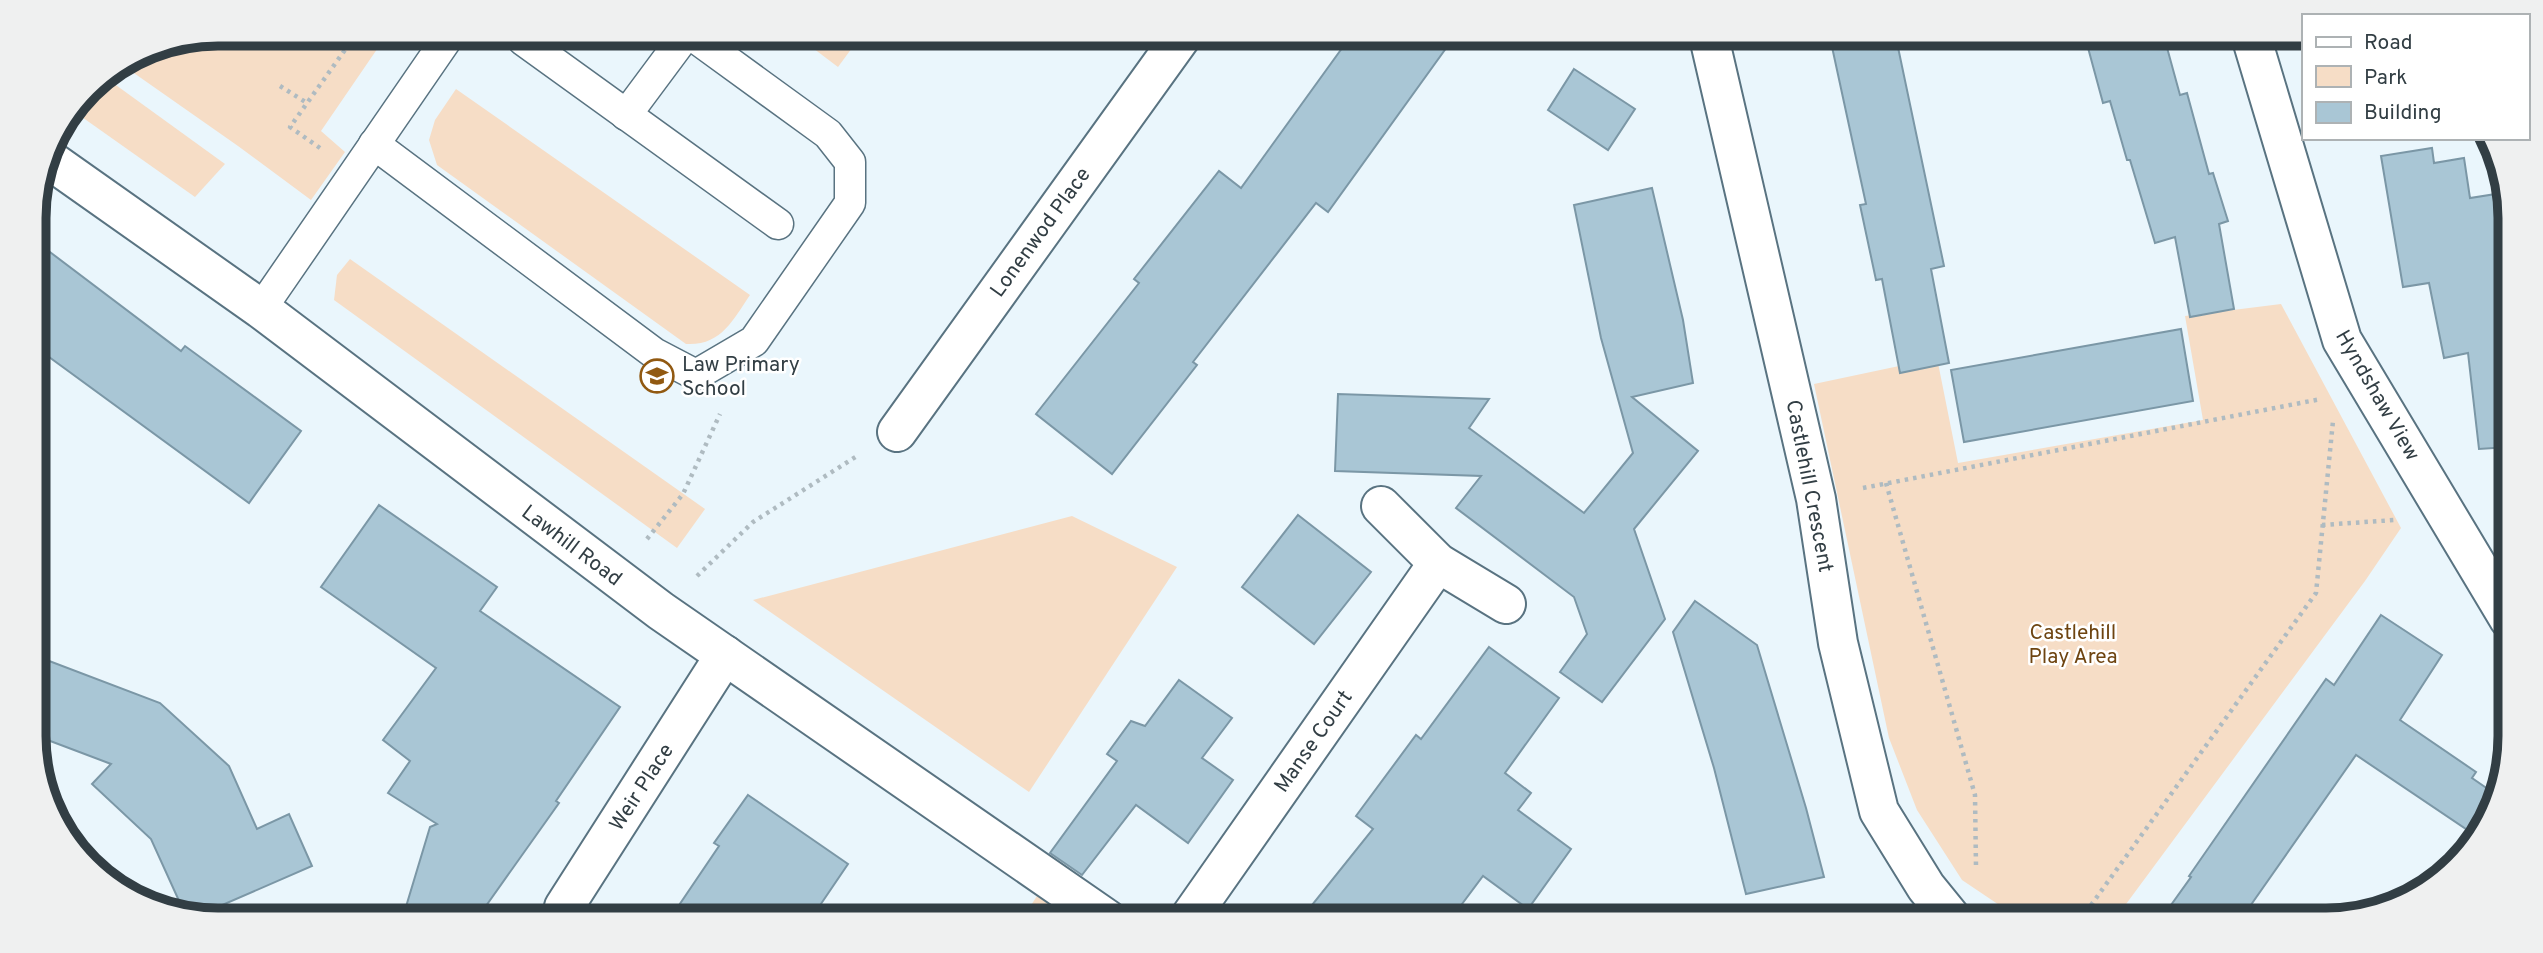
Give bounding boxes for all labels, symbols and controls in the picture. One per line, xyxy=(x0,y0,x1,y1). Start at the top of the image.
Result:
legend xyxy=(2302,14,2529,140)
text: Road xyxy=(2364,30,2413,57)
text: Park xyxy=(2364,65,2407,92)
text: Building xyxy=(2364,100,2442,127)
street label: Lonenwod Place xyxy=(985,163,1097,303)
street label: Hyndshaw View xyxy=(2328,325,2425,466)
place label: Law Primary School xyxy=(682,352,800,403)
school or university icon: Law Primary School xyxy=(638,357,676,395)
street label: Castlehill Crescent xyxy=(1779,398,1839,575)
street label: Lawhill Road xyxy=(515,500,627,593)
park label: Castlehill Play Area xyxy=(2028,620,2118,671)
street label: Manse Court xyxy=(1269,685,1359,798)
street label: Weir Place xyxy=(604,739,681,837)

